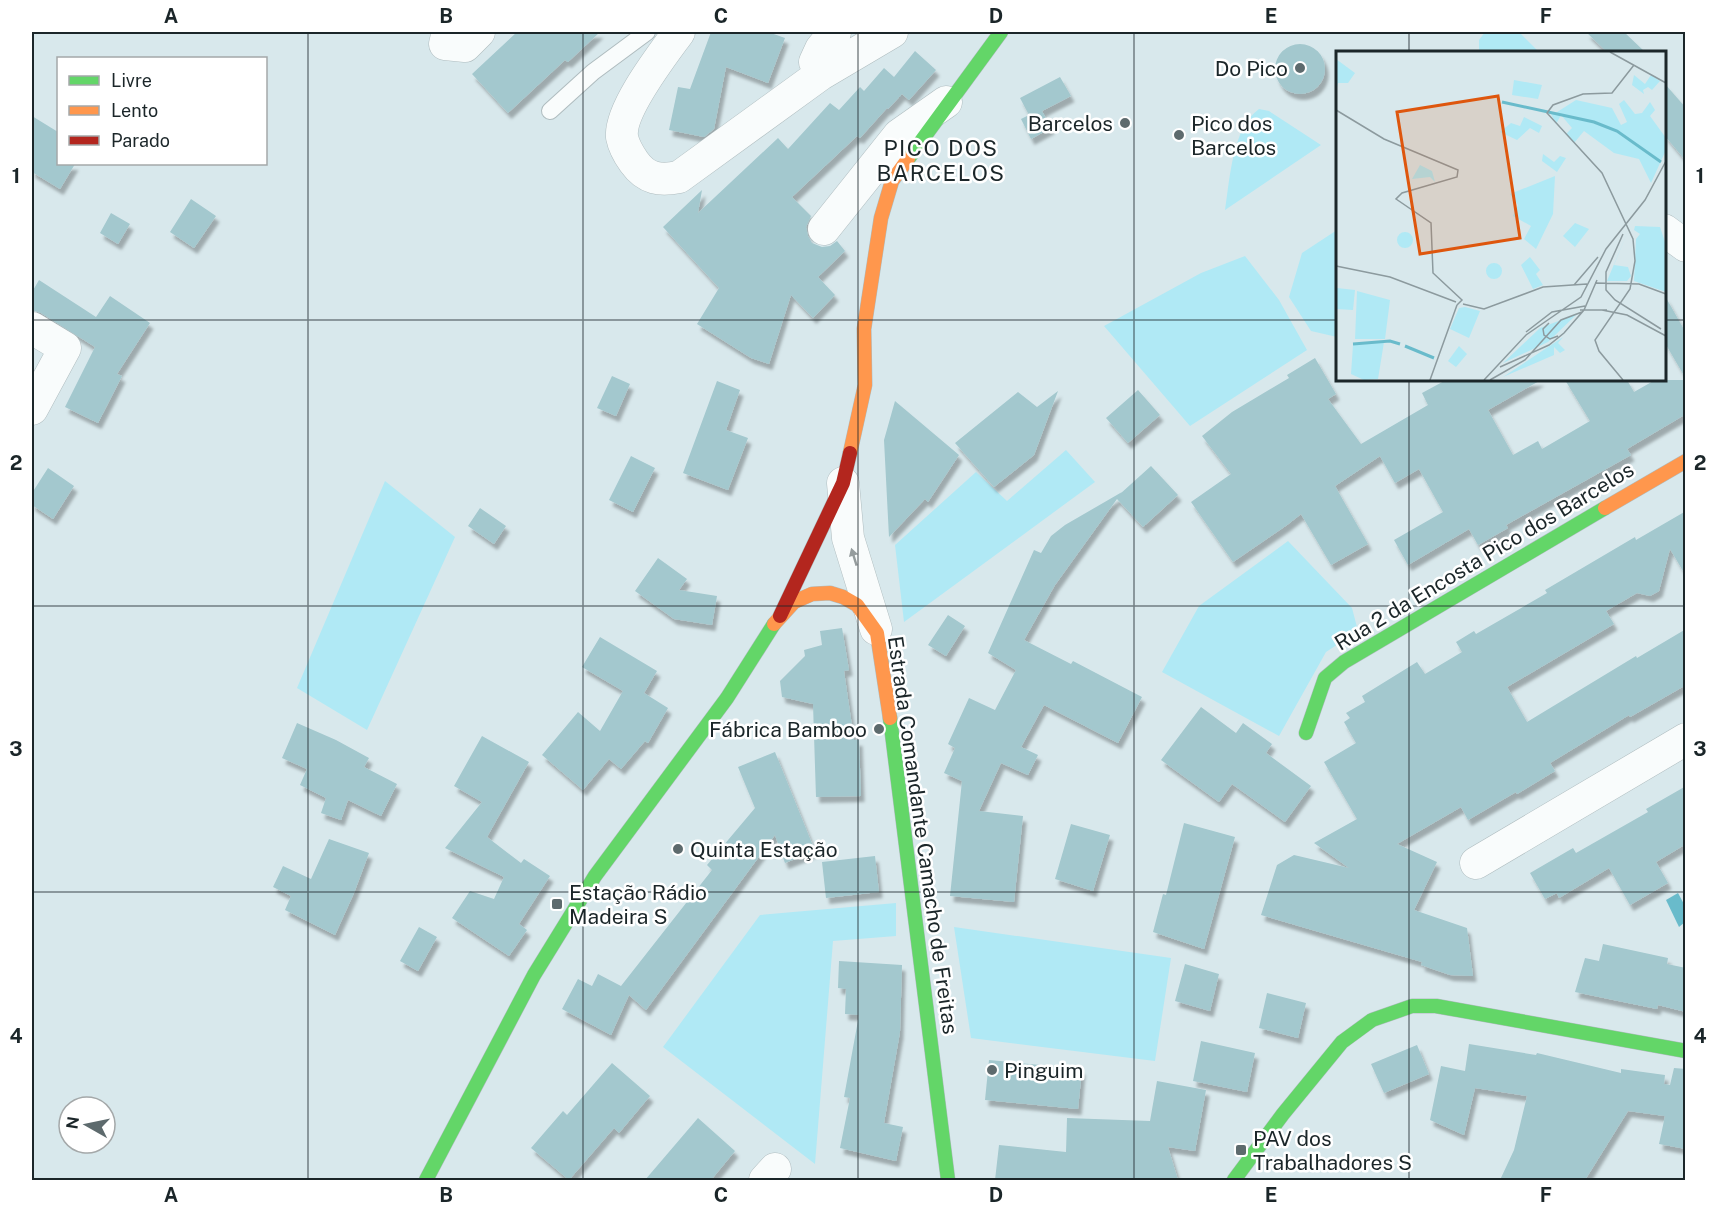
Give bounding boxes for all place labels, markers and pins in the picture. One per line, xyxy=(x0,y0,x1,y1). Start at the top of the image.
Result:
place label: Do Pico xyxy=(1215,56,1288,81)
marker: Do Pico xyxy=(1293,61,1307,75)
place label: Barcelos xyxy=(1028,111,1113,136)
place label: Pico dos Barcelos xyxy=(1191,111,1276,160)
marker: Barcelos xyxy=(1118,116,1132,130)
marker: Pico dos Barcelos xyxy=(1172,128,1186,142)
place label: Fábrica Bamboo xyxy=(709,717,867,742)
marker: Fábrica Bamboo xyxy=(872,722,886,736)
place label: Quinta Estação xyxy=(690,837,838,862)
marker: Quinta Estação xyxy=(671,842,685,856)
place label: Estação Rádio Madeira S xyxy=(569,880,707,929)
marker: Estação Rádio Madeira S xyxy=(550,897,564,911)
place label: Pinguim xyxy=(1004,1058,1083,1083)
marker: Pinguim xyxy=(985,1063,999,1077)
place label: PAV dos Trabalhadores S xyxy=(1253,1126,1412,1175)
marker: PAV dos Trabalhadores S xyxy=(1234,1143,1248,1157)

